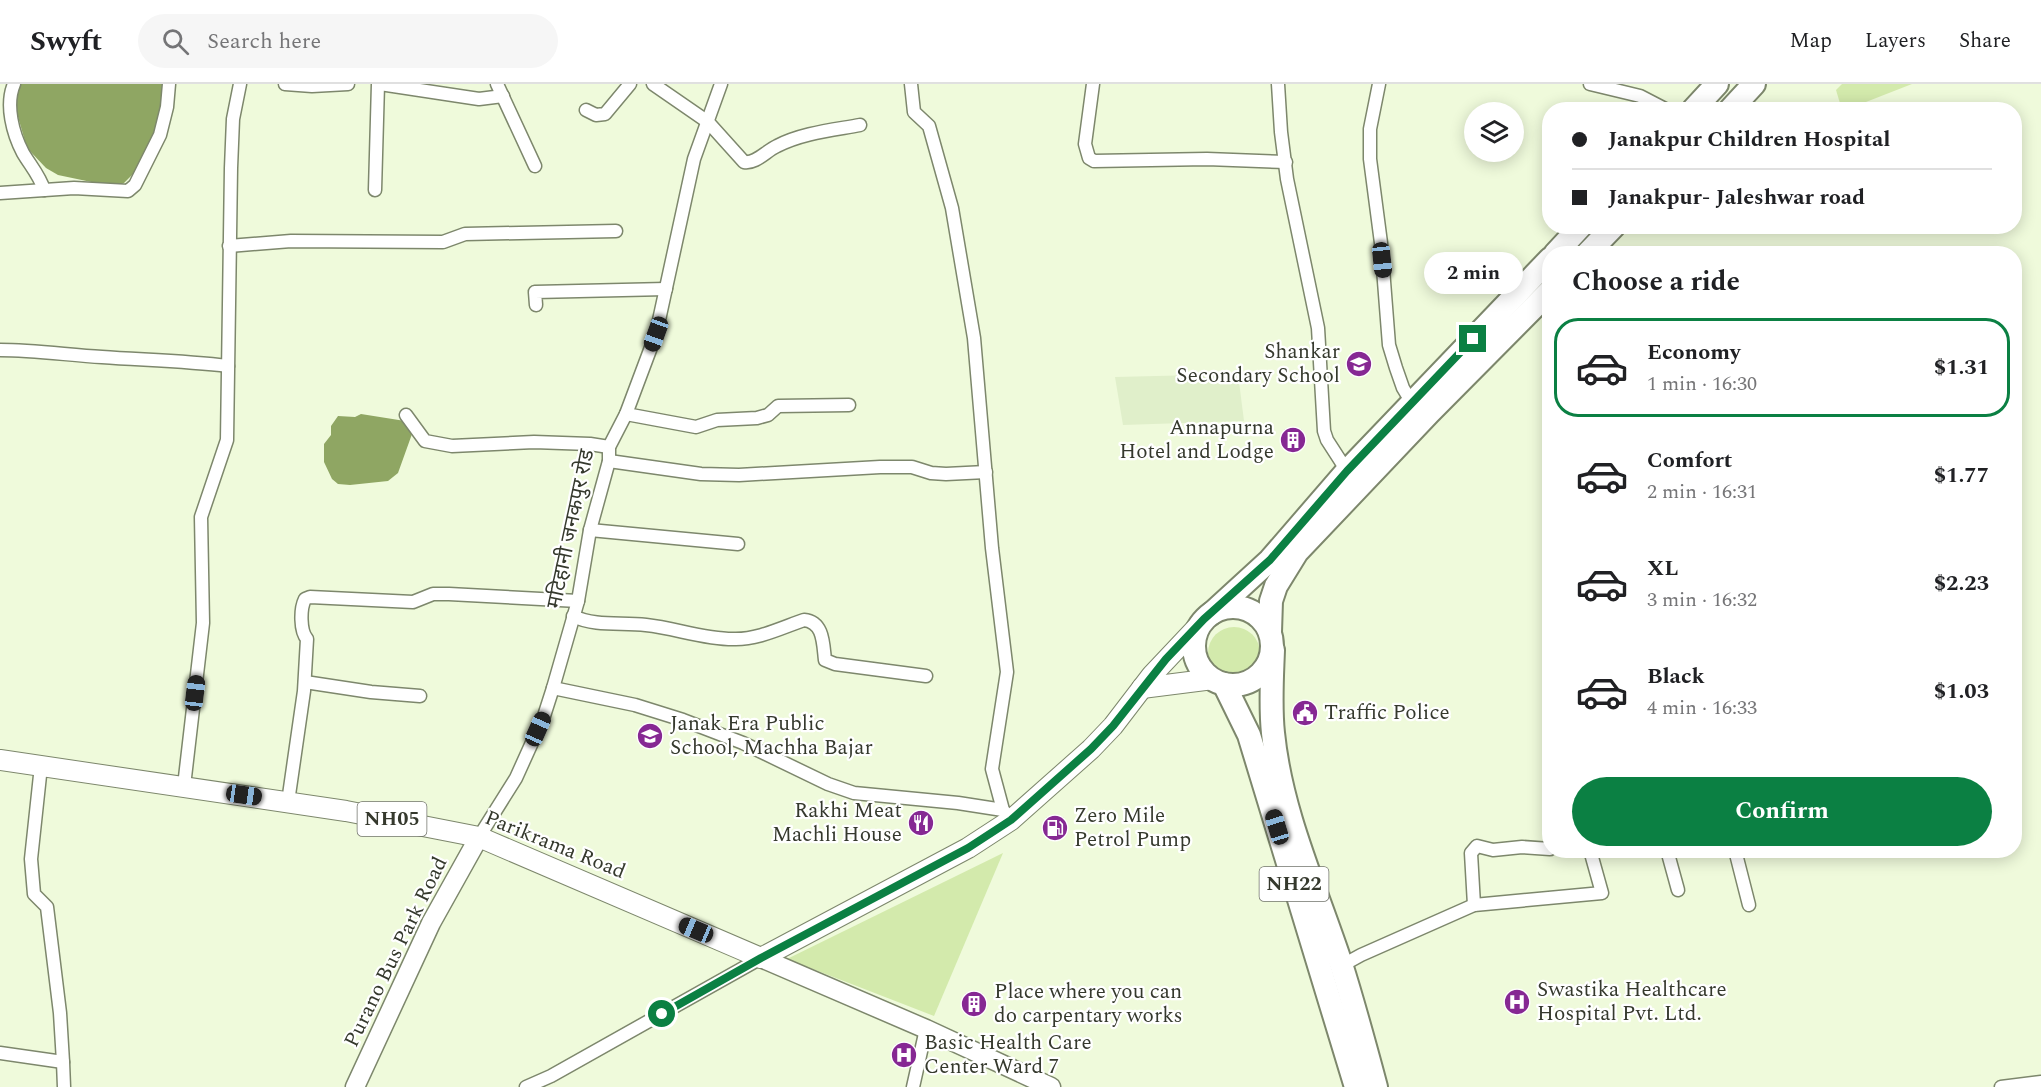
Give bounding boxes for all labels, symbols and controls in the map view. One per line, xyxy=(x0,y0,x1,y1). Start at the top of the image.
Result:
search box xyxy=(138,14,558,68)
text: Swyft xyxy=(30,20,102,63)
icon: search xyxy=(159,25,192,58)
text: Search here xyxy=(207,25,321,58)
text: Map xyxy=(1790,25,1832,57)
text: Layers xyxy=(1865,25,1926,57)
text: Share xyxy=(1959,25,2011,57)
map controls xyxy=(1464,102,1524,162)
button: layers xyxy=(1464,102,1524,162)
text: Janakpur Children Hospital xyxy=(1608,123,1890,156)
text: Janakpur- Jaleshwar road xyxy=(1608,181,1865,214)
car xyxy=(1371,241,1393,279)
callout: 2 min xyxy=(1424,252,1522,294)
text: 2 min xyxy=(1447,258,1500,288)
text: Choose a ride xyxy=(1572,261,1740,303)
car xyxy=(641,314,671,354)
route end xyxy=(1459,325,1486,352)
place label: Shankar Secondary School xyxy=(1176,336,1340,392)
text: Economy xyxy=(1647,336,1740,369)
icon: car xyxy=(1575,341,1629,395)
school or university icon: Shankar Secondary School xyxy=(1344,349,1374,379)
text: $1.31 xyxy=(1934,351,1989,384)
text: 1 min · 16:30 xyxy=(1647,369,1757,399)
place label: Annapurna Hotel and Lodge xyxy=(1119,412,1275,468)
building icon: Annapurna Hotel and Lodge xyxy=(1278,425,1308,455)
text: Comfort xyxy=(1647,444,1732,477)
street label: मटिहानी जनकपुर रोड xyxy=(539,446,604,612)
icon: car xyxy=(1575,449,1629,503)
text: $1.77 xyxy=(1934,459,1989,492)
text: 2 min · 16:31 xyxy=(1647,477,1757,507)
text: XL xyxy=(1647,552,1678,585)
icon: car xyxy=(1575,557,1629,611)
text: $2.23 xyxy=(1934,567,1989,600)
text: 3 min · 16:32 xyxy=(1647,585,1757,615)
text: Black xyxy=(1647,660,1705,693)
icon: car xyxy=(1575,665,1629,719)
car xyxy=(184,674,206,712)
text: $1.03 xyxy=(1934,675,1989,708)
text: 4 min · 16:33 xyxy=(1647,693,1757,723)
place label: Traffic Police xyxy=(1324,697,1450,729)
public building icon: Traffic Police xyxy=(1290,698,1320,728)
place label: Janak Era Public School, Machha Bajar xyxy=(670,708,873,764)
car xyxy=(522,709,554,749)
school or university icon: Janak Era Public School, Machha Bajar xyxy=(635,721,665,751)
button: Confirm xyxy=(1572,777,1992,846)
car xyxy=(225,784,263,806)
place label: Rakhi Meat Machli House xyxy=(772,795,902,851)
place label: Zero Mile Petrol Pump xyxy=(1074,800,1191,856)
road number: NH05 xyxy=(358,802,426,836)
street label: Parikrama Road xyxy=(480,802,630,888)
car xyxy=(1263,807,1291,847)
restaurant icon: Rakhi Meat Machli House xyxy=(906,808,936,838)
fuel station icon: Zero Mile Petrol Pump xyxy=(1040,813,1070,843)
street label: Purano Bus Park Road xyxy=(336,851,456,1053)
road number: NH22 xyxy=(1260,867,1328,901)
car xyxy=(676,915,716,945)
place label: Swastika Healthcare Hospital Pvt. Ltd. xyxy=(1537,974,1727,1030)
place label: Place where you can do carpentary works xyxy=(994,976,1183,1032)
hospital icon: Swastika Healthcare Hospital Pvt. Ltd. xyxy=(1502,987,1532,1017)
building icon: Place where you can do carpentary works xyxy=(959,989,989,1019)
route start xyxy=(648,1000,675,1027)
place label: Basic Health Care Center Ward 7 xyxy=(924,1027,1092,1083)
hospital icon: Basic Health Care Center Ward 7 xyxy=(889,1040,919,1070)

